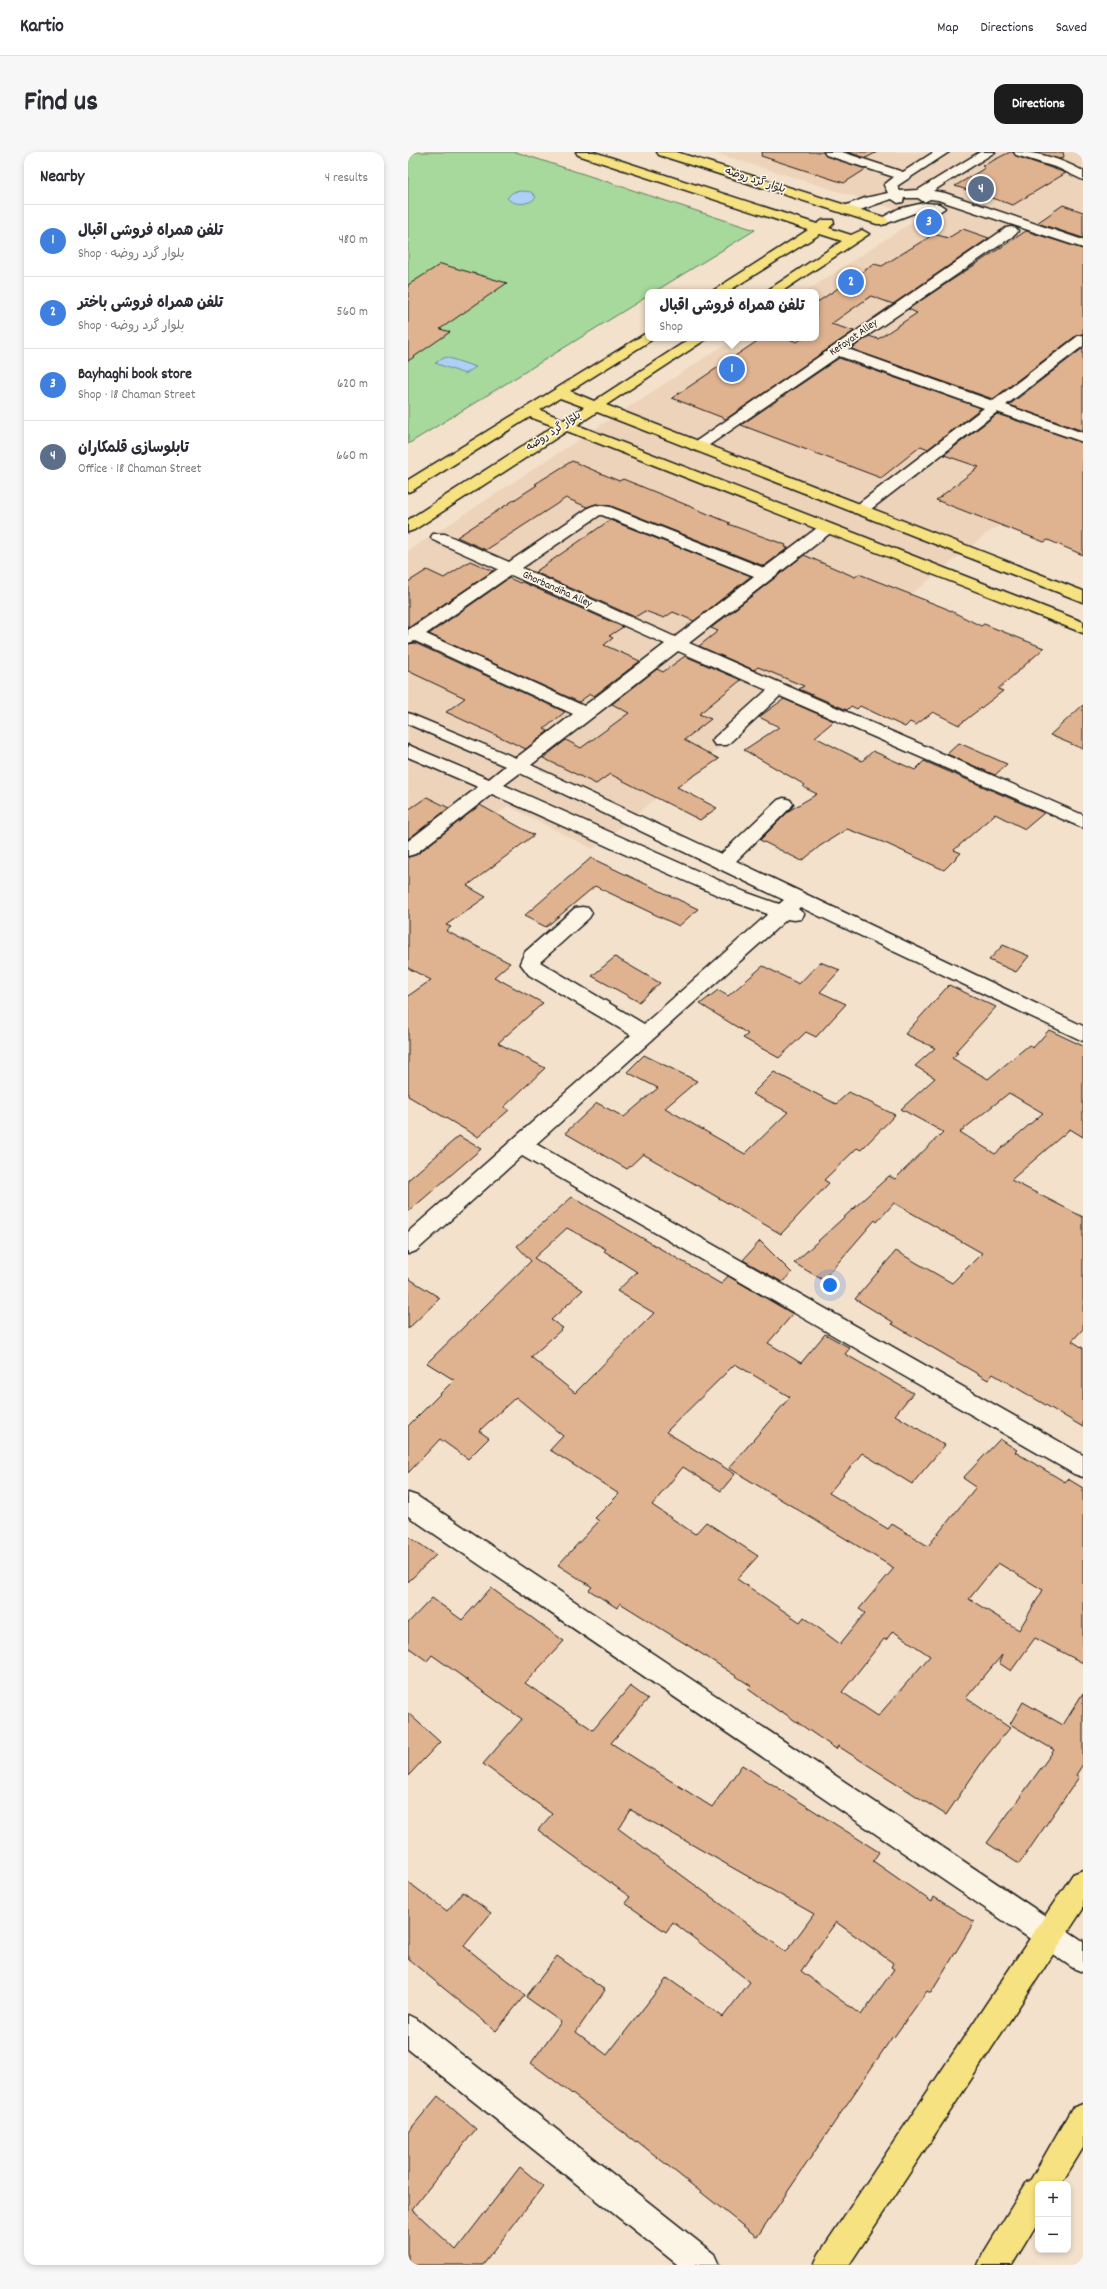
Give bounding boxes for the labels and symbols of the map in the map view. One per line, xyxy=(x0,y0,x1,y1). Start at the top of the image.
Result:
street label: بلوار گرد روضه xyxy=(723,164,787,198)
pin: 4 xyxy=(968,174,994,204)
pin: 3 xyxy=(916,207,942,237)
pin: 2 xyxy=(838,267,864,297)
street label: Kefayat Alley xyxy=(827,315,882,361)
pin: 1 xyxy=(719,354,745,384)
street label: بلوار گرد روضه xyxy=(523,408,585,456)
street label: Ghorbandiha Alley xyxy=(519,567,595,613)
your location xyxy=(820,1275,840,1295)

